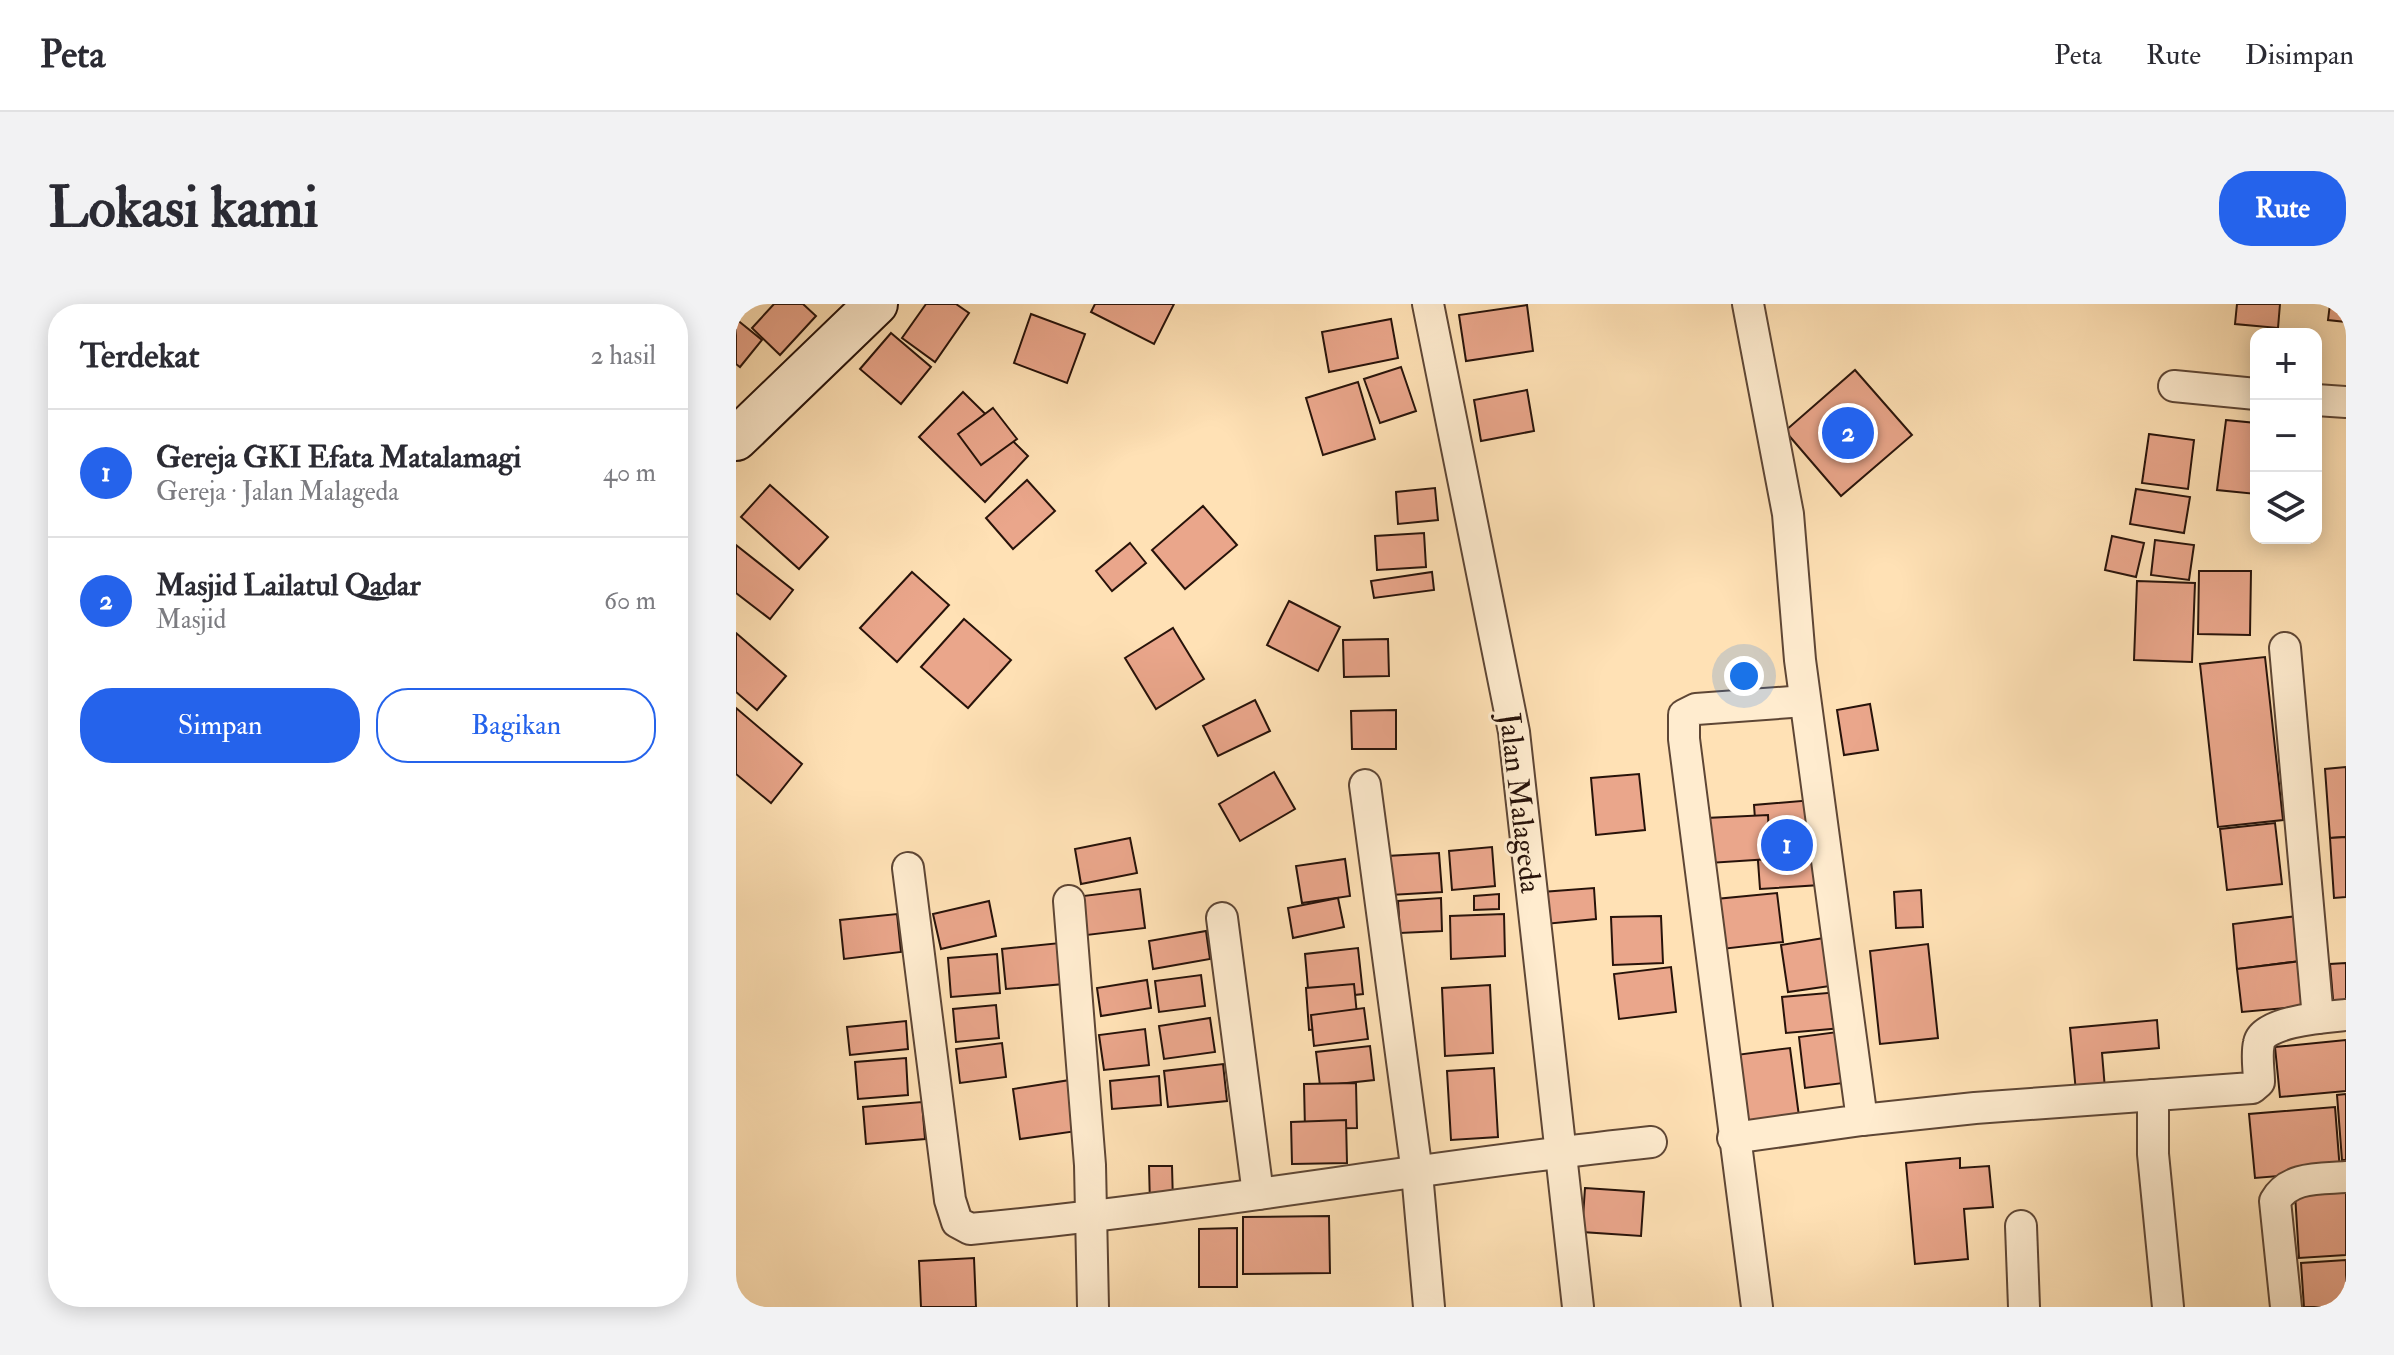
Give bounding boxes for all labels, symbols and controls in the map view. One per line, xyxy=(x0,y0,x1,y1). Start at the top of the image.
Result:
text: Peta xyxy=(40,31,105,79)
text: Peta xyxy=(2054,38,2102,73)
text: Rute xyxy=(2146,38,2201,73)
text: Disimpan xyxy=(2245,38,2354,73)
button: Rute xyxy=(2219,171,2346,246)
text: Lokasi kami xyxy=(48,173,318,244)
map controls xyxy=(2250,328,2322,544)
button: + xyxy=(2250,328,2322,400)
text: Terdekat xyxy=(80,335,200,378)
text: 2 hasil xyxy=(591,340,656,372)
button: − xyxy=(2250,400,2322,472)
pin: 2 xyxy=(1822,403,1874,463)
text: Gereja GKI Efata Matalamagi xyxy=(156,439,521,476)
text: 1 xyxy=(101,457,111,489)
text: 40 m xyxy=(603,457,656,489)
button: layers xyxy=(2250,472,2322,544)
text: Gereja · Jalan Malageda xyxy=(156,476,399,508)
text: Masjid Lailatul Qadar xyxy=(156,567,421,604)
text: 2 xyxy=(99,585,113,617)
text: 60 m xyxy=(604,585,656,617)
text: Masjid xyxy=(156,604,226,636)
your location xyxy=(1724,656,1764,696)
button: Simpan xyxy=(80,688,360,763)
button: Bagikan xyxy=(376,688,656,763)
street label: Jalan Malageda xyxy=(1490,710,1549,896)
pin: 1 xyxy=(1761,815,1813,875)

